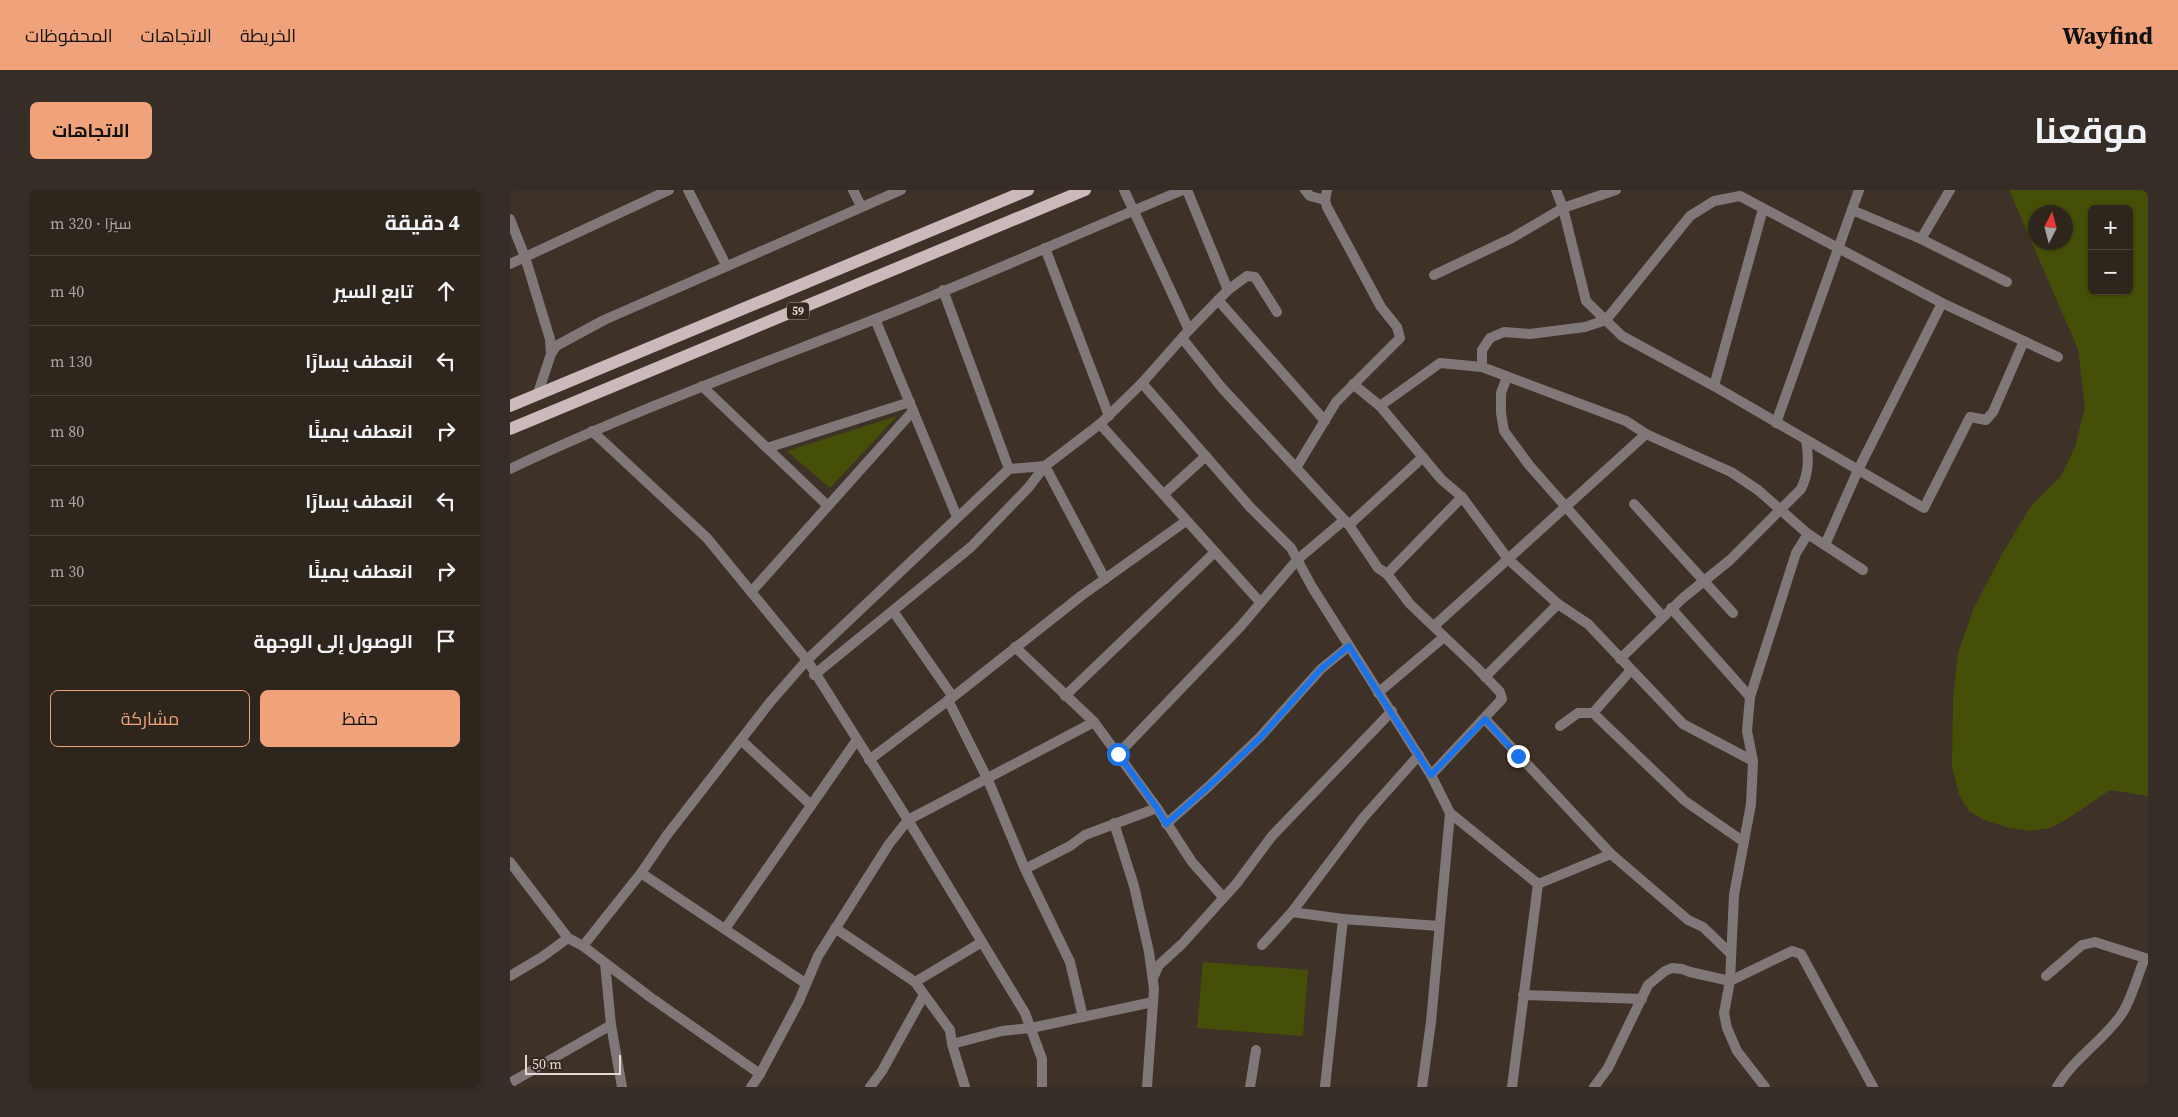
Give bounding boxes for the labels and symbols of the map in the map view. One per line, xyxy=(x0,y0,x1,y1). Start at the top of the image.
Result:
north arrow xyxy=(2028,205,2073,250)
road number: 59 xyxy=(787,302,809,320)
route start xyxy=(1107,743,1130,766)
route end xyxy=(1507,745,1530,768)
scale bar xyxy=(525,1052,621,1075)

